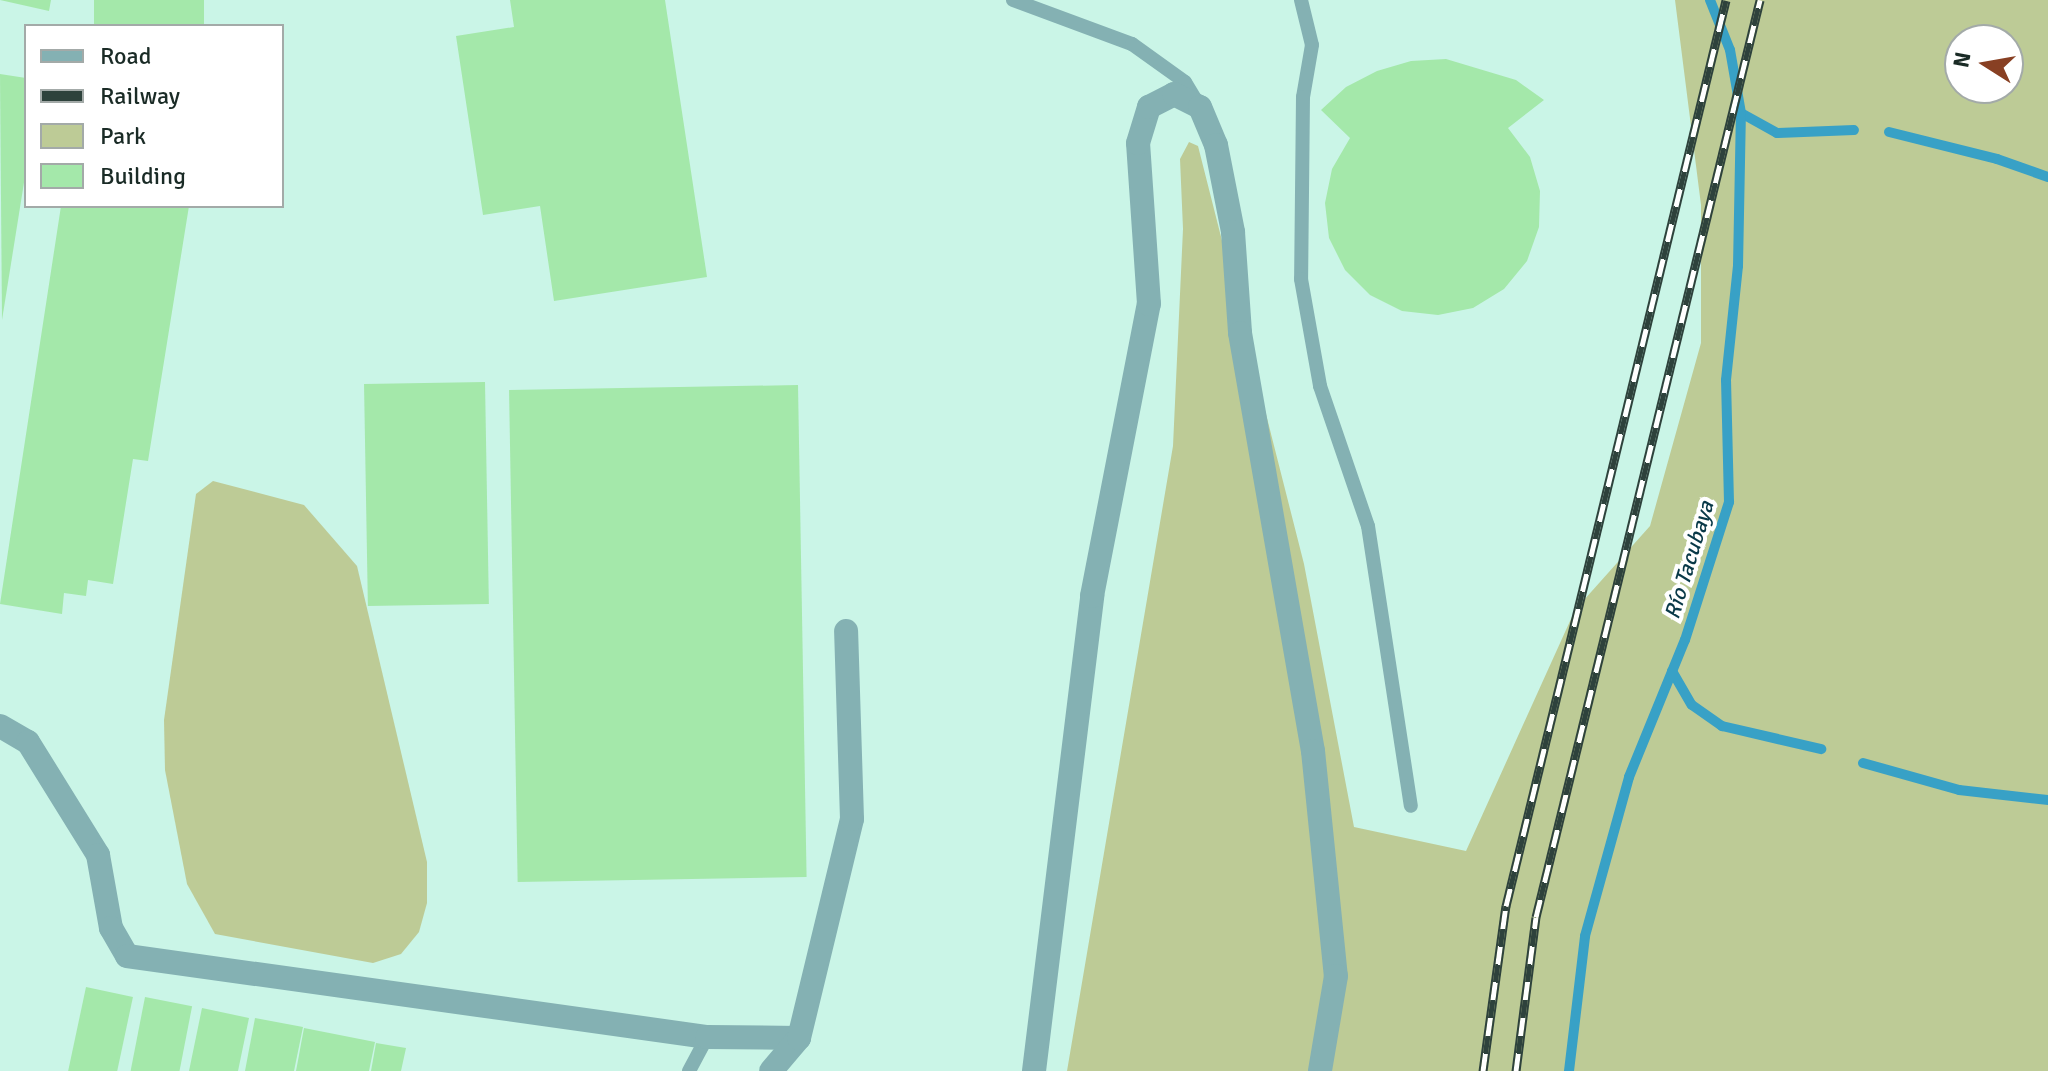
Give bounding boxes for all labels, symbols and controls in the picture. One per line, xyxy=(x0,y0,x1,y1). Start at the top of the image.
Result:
legend xyxy=(24,24,284,208)
north arrow xyxy=(1944,24,2024,104)
text: Road xyxy=(100,41,151,71)
text: N xyxy=(1947,50,1977,70)
text: Railway xyxy=(100,81,180,111)
text: Park xyxy=(100,121,146,151)
text: Building xyxy=(100,161,186,191)
water label: Río Tacubaya xyxy=(1659,498,1719,622)

